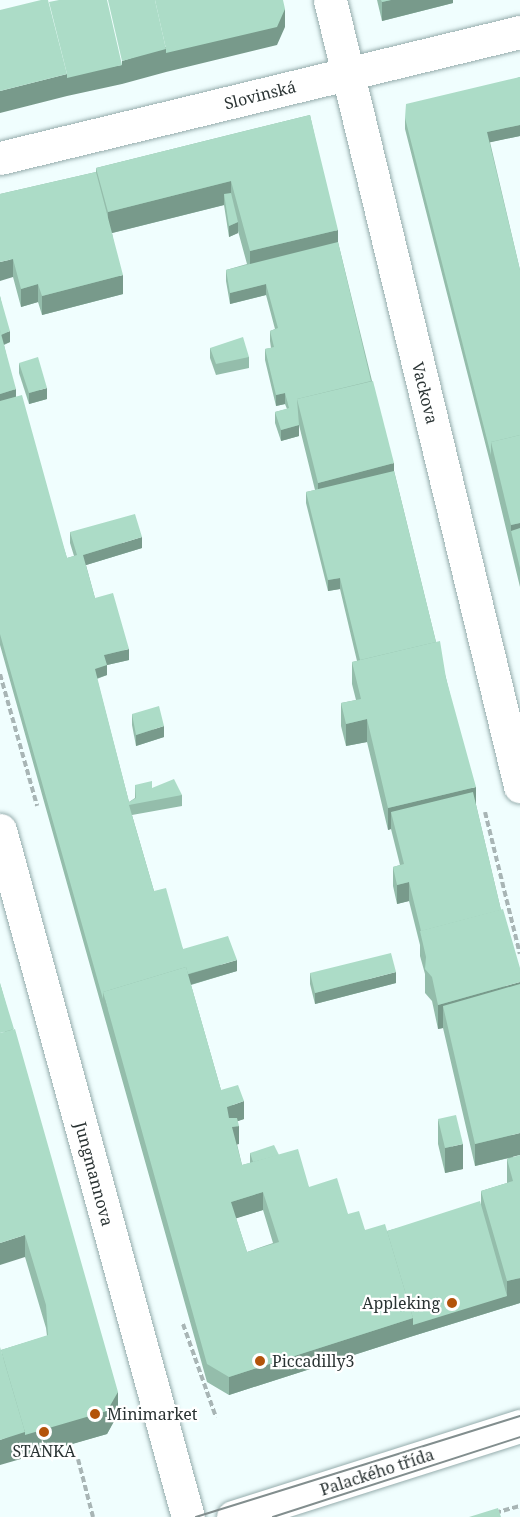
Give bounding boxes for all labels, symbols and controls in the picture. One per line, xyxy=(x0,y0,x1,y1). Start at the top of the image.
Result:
street label: Slovinská xyxy=(222,77,298,113)
street label: Vackova xyxy=(408,360,442,426)
street label: Jungmannova xyxy=(71,1120,117,1228)
place label: Appleking xyxy=(362,1293,440,1313)
marker: Appleking xyxy=(445,1296,459,1310)
place label: Piccadilly3 xyxy=(272,1351,354,1371)
marker: Piccadilly3 xyxy=(253,1354,267,1368)
place label: Minimarket xyxy=(107,1404,197,1424)
marker: Minimarket xyxy=(88,1407,102,1421)
marker: STANKA xyxy=(37,1425,51,1439)
place label: STANKA xyxy=(12,1441,76,1461)
street label: Palackého třída xyxy=(318,1445,436,1499)

